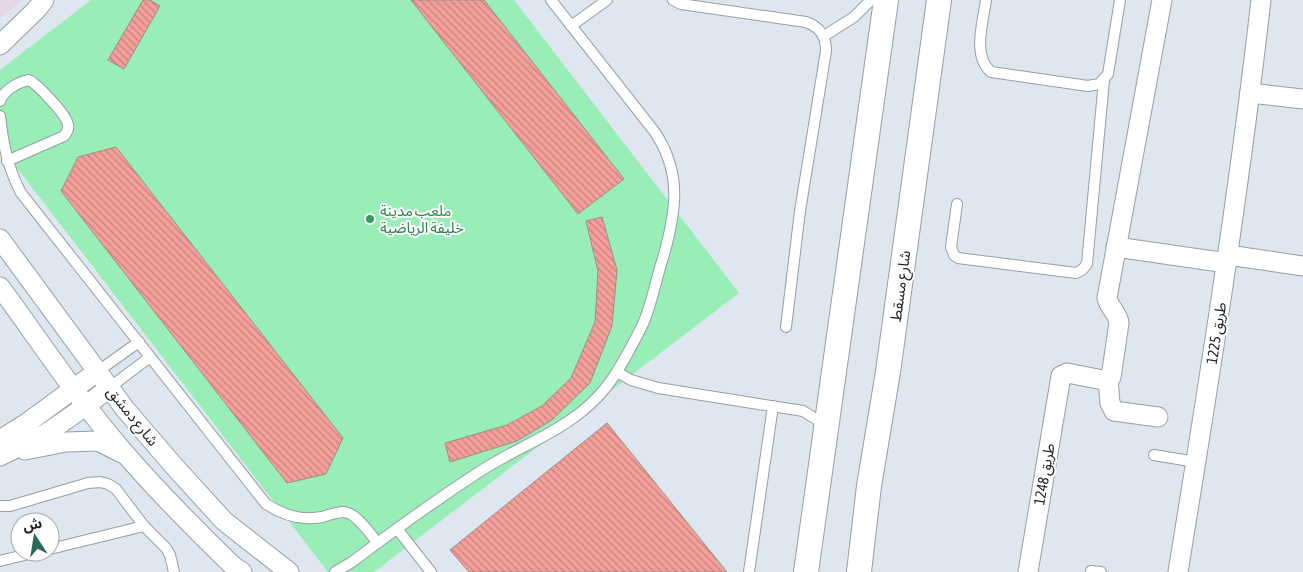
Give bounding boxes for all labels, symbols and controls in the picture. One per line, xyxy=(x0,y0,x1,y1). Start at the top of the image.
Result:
place label: ملعب مدينة خليفة الرياضية xyxy=(380,202,464,237)
marker: ملعب مدينة خليفة الرياضية xyxy=(364,213,376,225)
street label: شارع مسقط xyxy=(887,249,917,323)
street label: طريق 1225 xyxy=(1203,301,1231,366)
street label: شارع دمشق xyxy=(101,383,162,452)
street label: طريق 1248 xyxy=(1030,442,1060,507)
north arrow xyxy=(10,512,60,562)
text: ش xyxy=(21,514,43,534)

